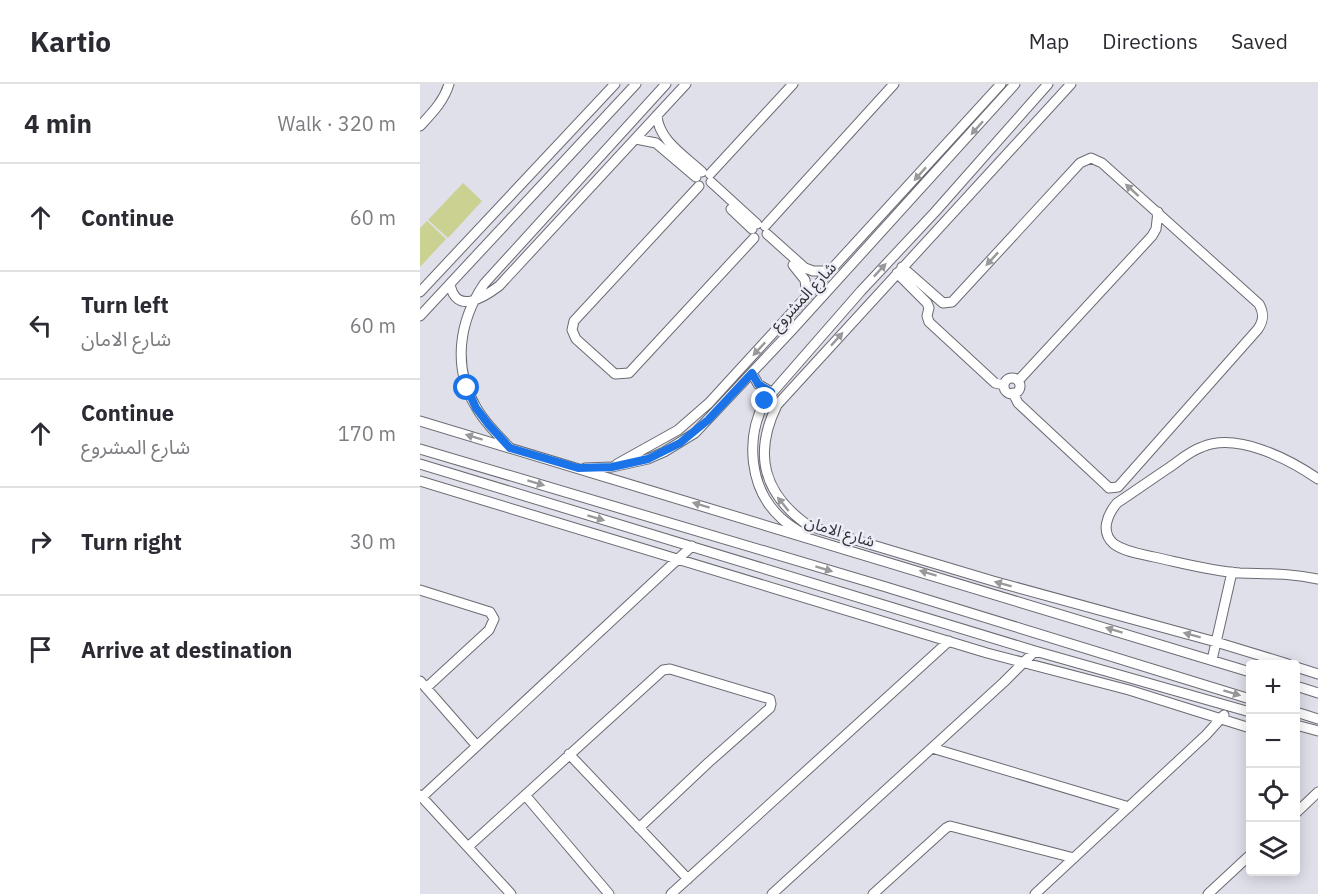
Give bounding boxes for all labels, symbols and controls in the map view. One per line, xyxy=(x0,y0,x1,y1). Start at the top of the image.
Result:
text: Kartio xyxy=(30,23,111,60)
text: Map xyxy=(1029,27,1069,55)
text: Directions xyxy=(1102,27,1198,55)
text: Saved xyxy=(1231,27,1288,55)
text: 4 min xyxy=(24,106,92,140)
text: Walk · 320 m xyxy=(278,110,396,137)
one-way arrow xyxy=(970,121,984,135)
one-way arrow xyxy=(913,167,927,182)
one-way arrow xyxy=(1125,184,1140,197)
icon: ahead xyxy=(24,201,57,234)
text: Continue xyxy=(81,203,174,232)
text: 60 m xyxy=(350,204,396,231)
one-way arrow xyxy=(985,251,999,266)
street label: شارع المشروع xyxy=(766,257,842,337)
one-way arrow xyxy=(873,262,887,277)
text: Turn left xyxy=(81,290,169,319)
icon: left xyxy=(24,309,57,342)
text: 60 m xyxy=(350,312,396,339)
text: شارع الامان xyxy=(81,325,171,352)
one-way arrow xyxy=(830,332,843,347)
one-way arrow xyxy=(752,341,766,356)
route start xyxy=(453,374,479,400)
route end xyxy=(751,387,777,413)
text: Continue xyxy=(81,398,174,427)
icon: ahead xyxy=(24,417,57,450)
text: 170 m xyxy=(338,420,396,447)
one-way arrow xyxy=(465,432,483,441)
text: شارع المشروع xyxy=(81,433,190,460)
one-way arrow xyxy=(528,479,546,488)
one-way arrow xyxy=(777,496,790,512)
one-way arrow xyxy=(692,500,710,509)
street label: شارع الامان xyxy=(802,511,877,554)
one-way arrow xyxy=(588,514,606,523)
icon: right xyxy=(24,525,57,558)
text: Turn right xyxy=(81,527,182,556)
text: 30 m xyxy=(350,528,396,555)
one-way arrow xyxy=(815,565,833,574)
one-way arrow xyxy=(919,568,937,577)
one-way arrow xyxy=(994,579,1012,588)
one-way arrow xyxy=(1105,625,1123,634)
one-way arrow xyxy=(1182,630,1200,639)
icon: arrive xyxy=(24,633,57,666)
text: Arrive at destination xyxy=(81,635,292,664)
map controls xyxy=(1246,660,1300,876)
button: + xyxy=(1246,660,1300,714)
one-way arrow xyxy=(1223,689,1241,698)
button: − xyxy=(1246,714,1300,768)
button: locate xyxy=(1246,768,1300,822)
button: layers xyxy=(1246,822,1300,876)

